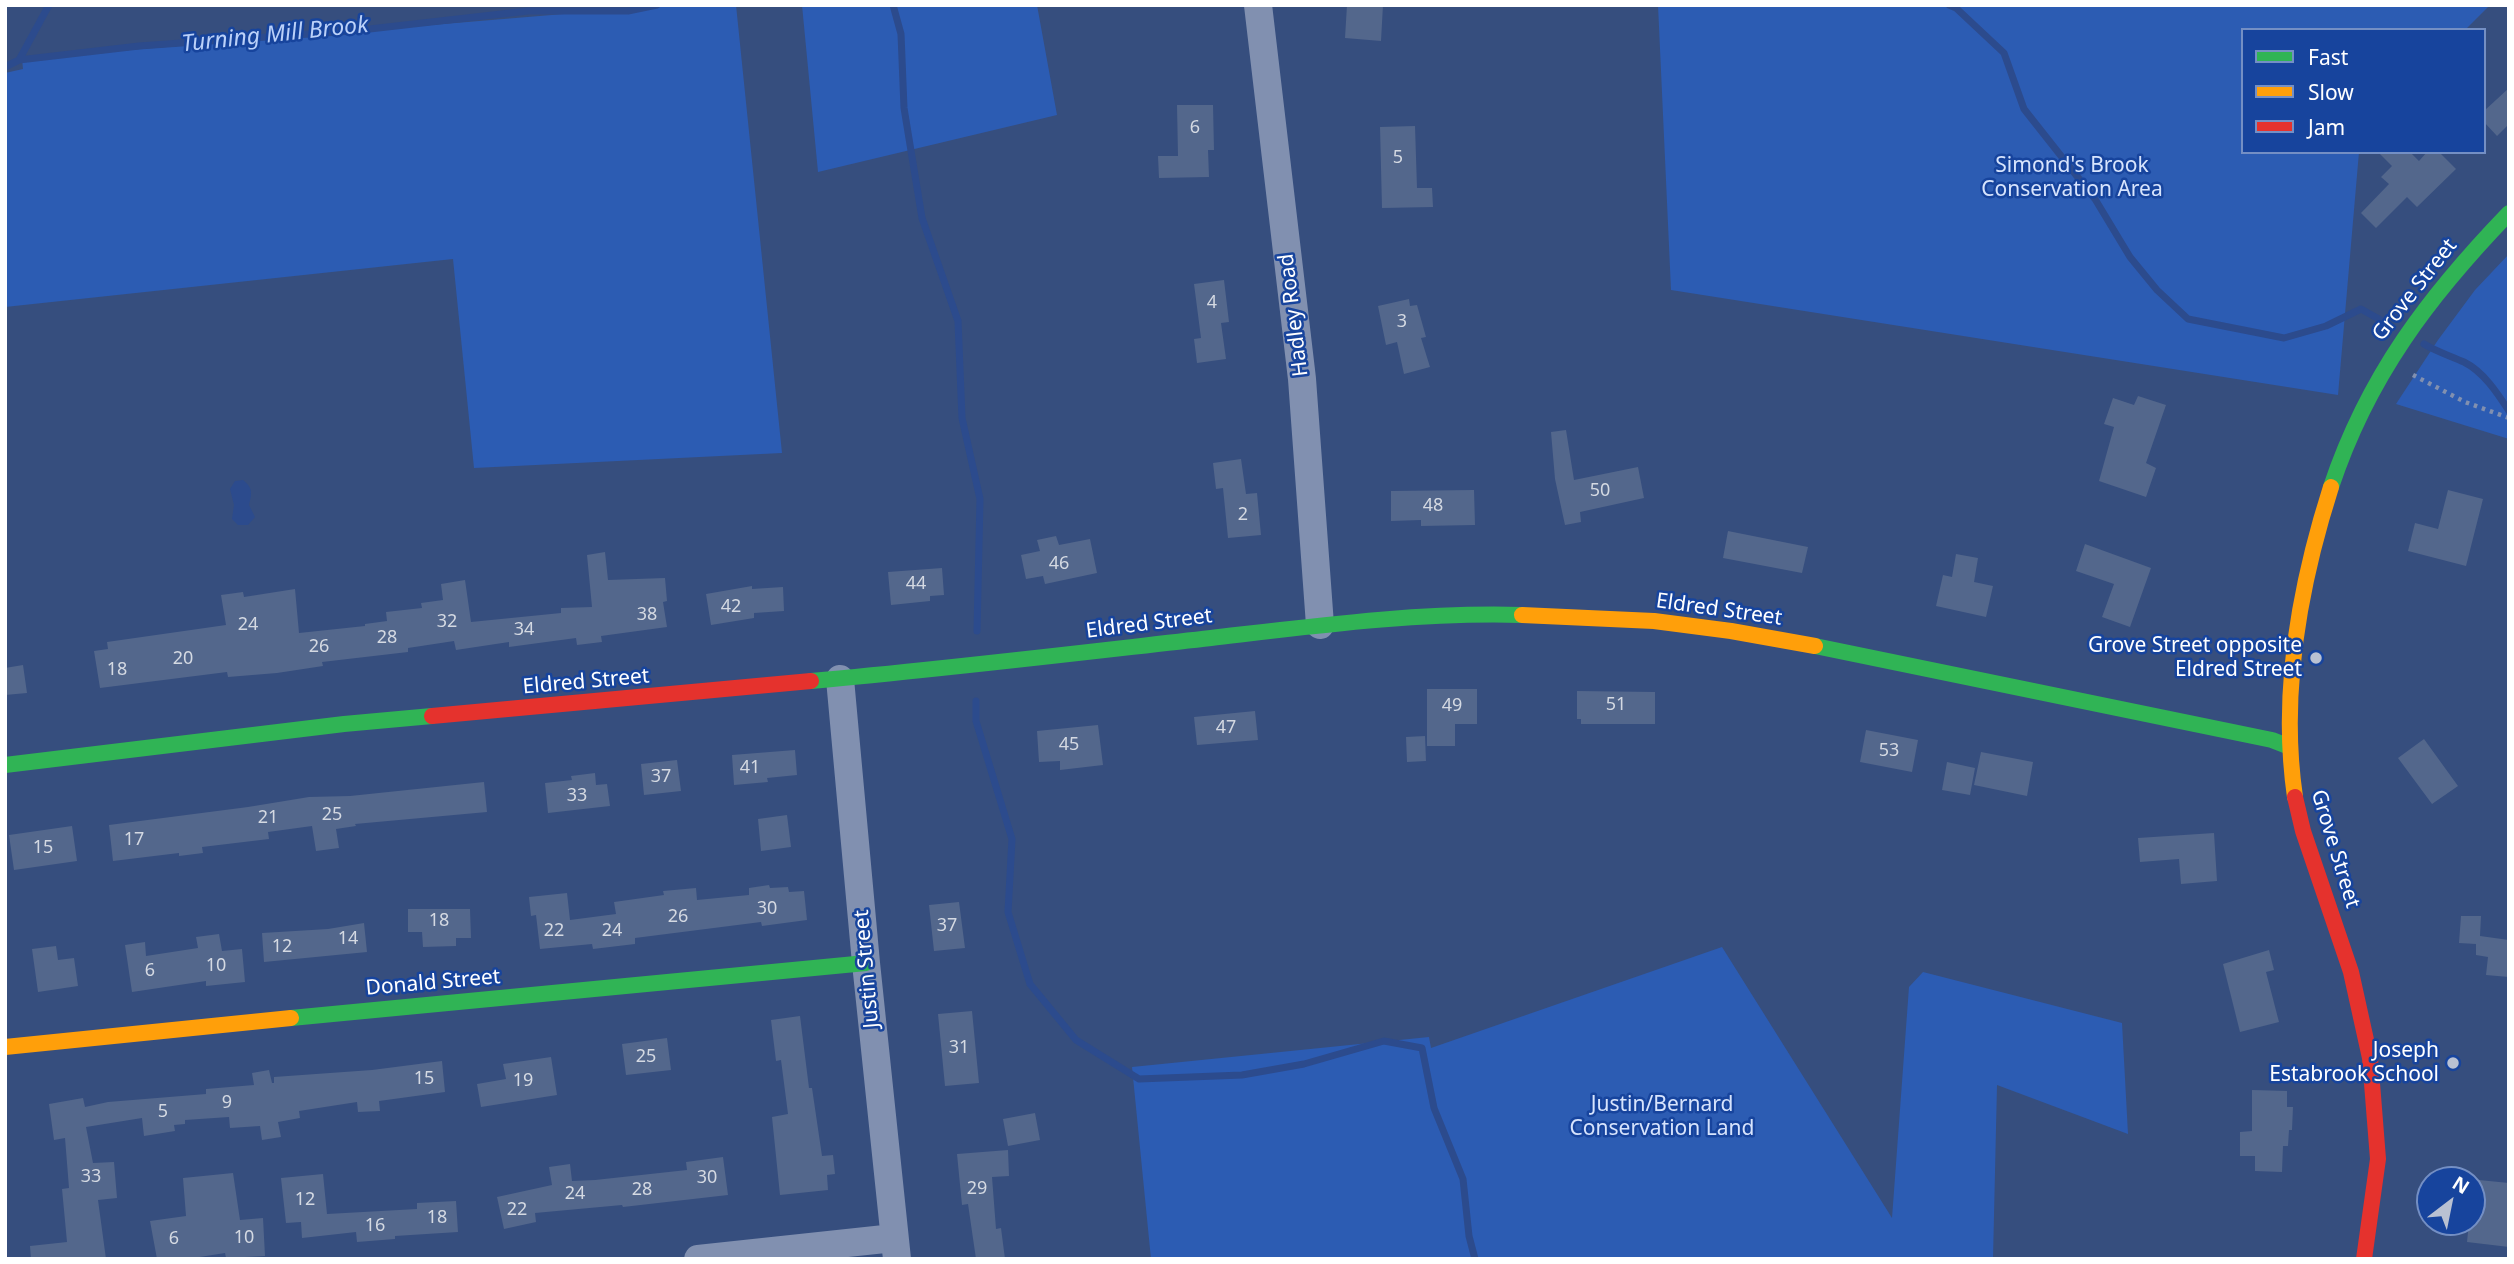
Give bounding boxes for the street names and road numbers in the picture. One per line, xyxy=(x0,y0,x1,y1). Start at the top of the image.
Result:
street label: Grove Street xyxy=(2367,234,2463,346)
street label: Hadley Road xyxy=(1274,252,1314,378)
street label: Eldred Street xyxy=(1654,589,1784,631)
street label: Eldred Street xyxy=(1084,604,1214,644)
street label: Eldred Street xyxy=(522,664,650,700)
street label: Grove Street xyxy=(2305,787,2365,911)
street label: Justin Street xyxy=(849,909,885,1029)
street label: Donald Street xyxy=(365,965,501,1001)

